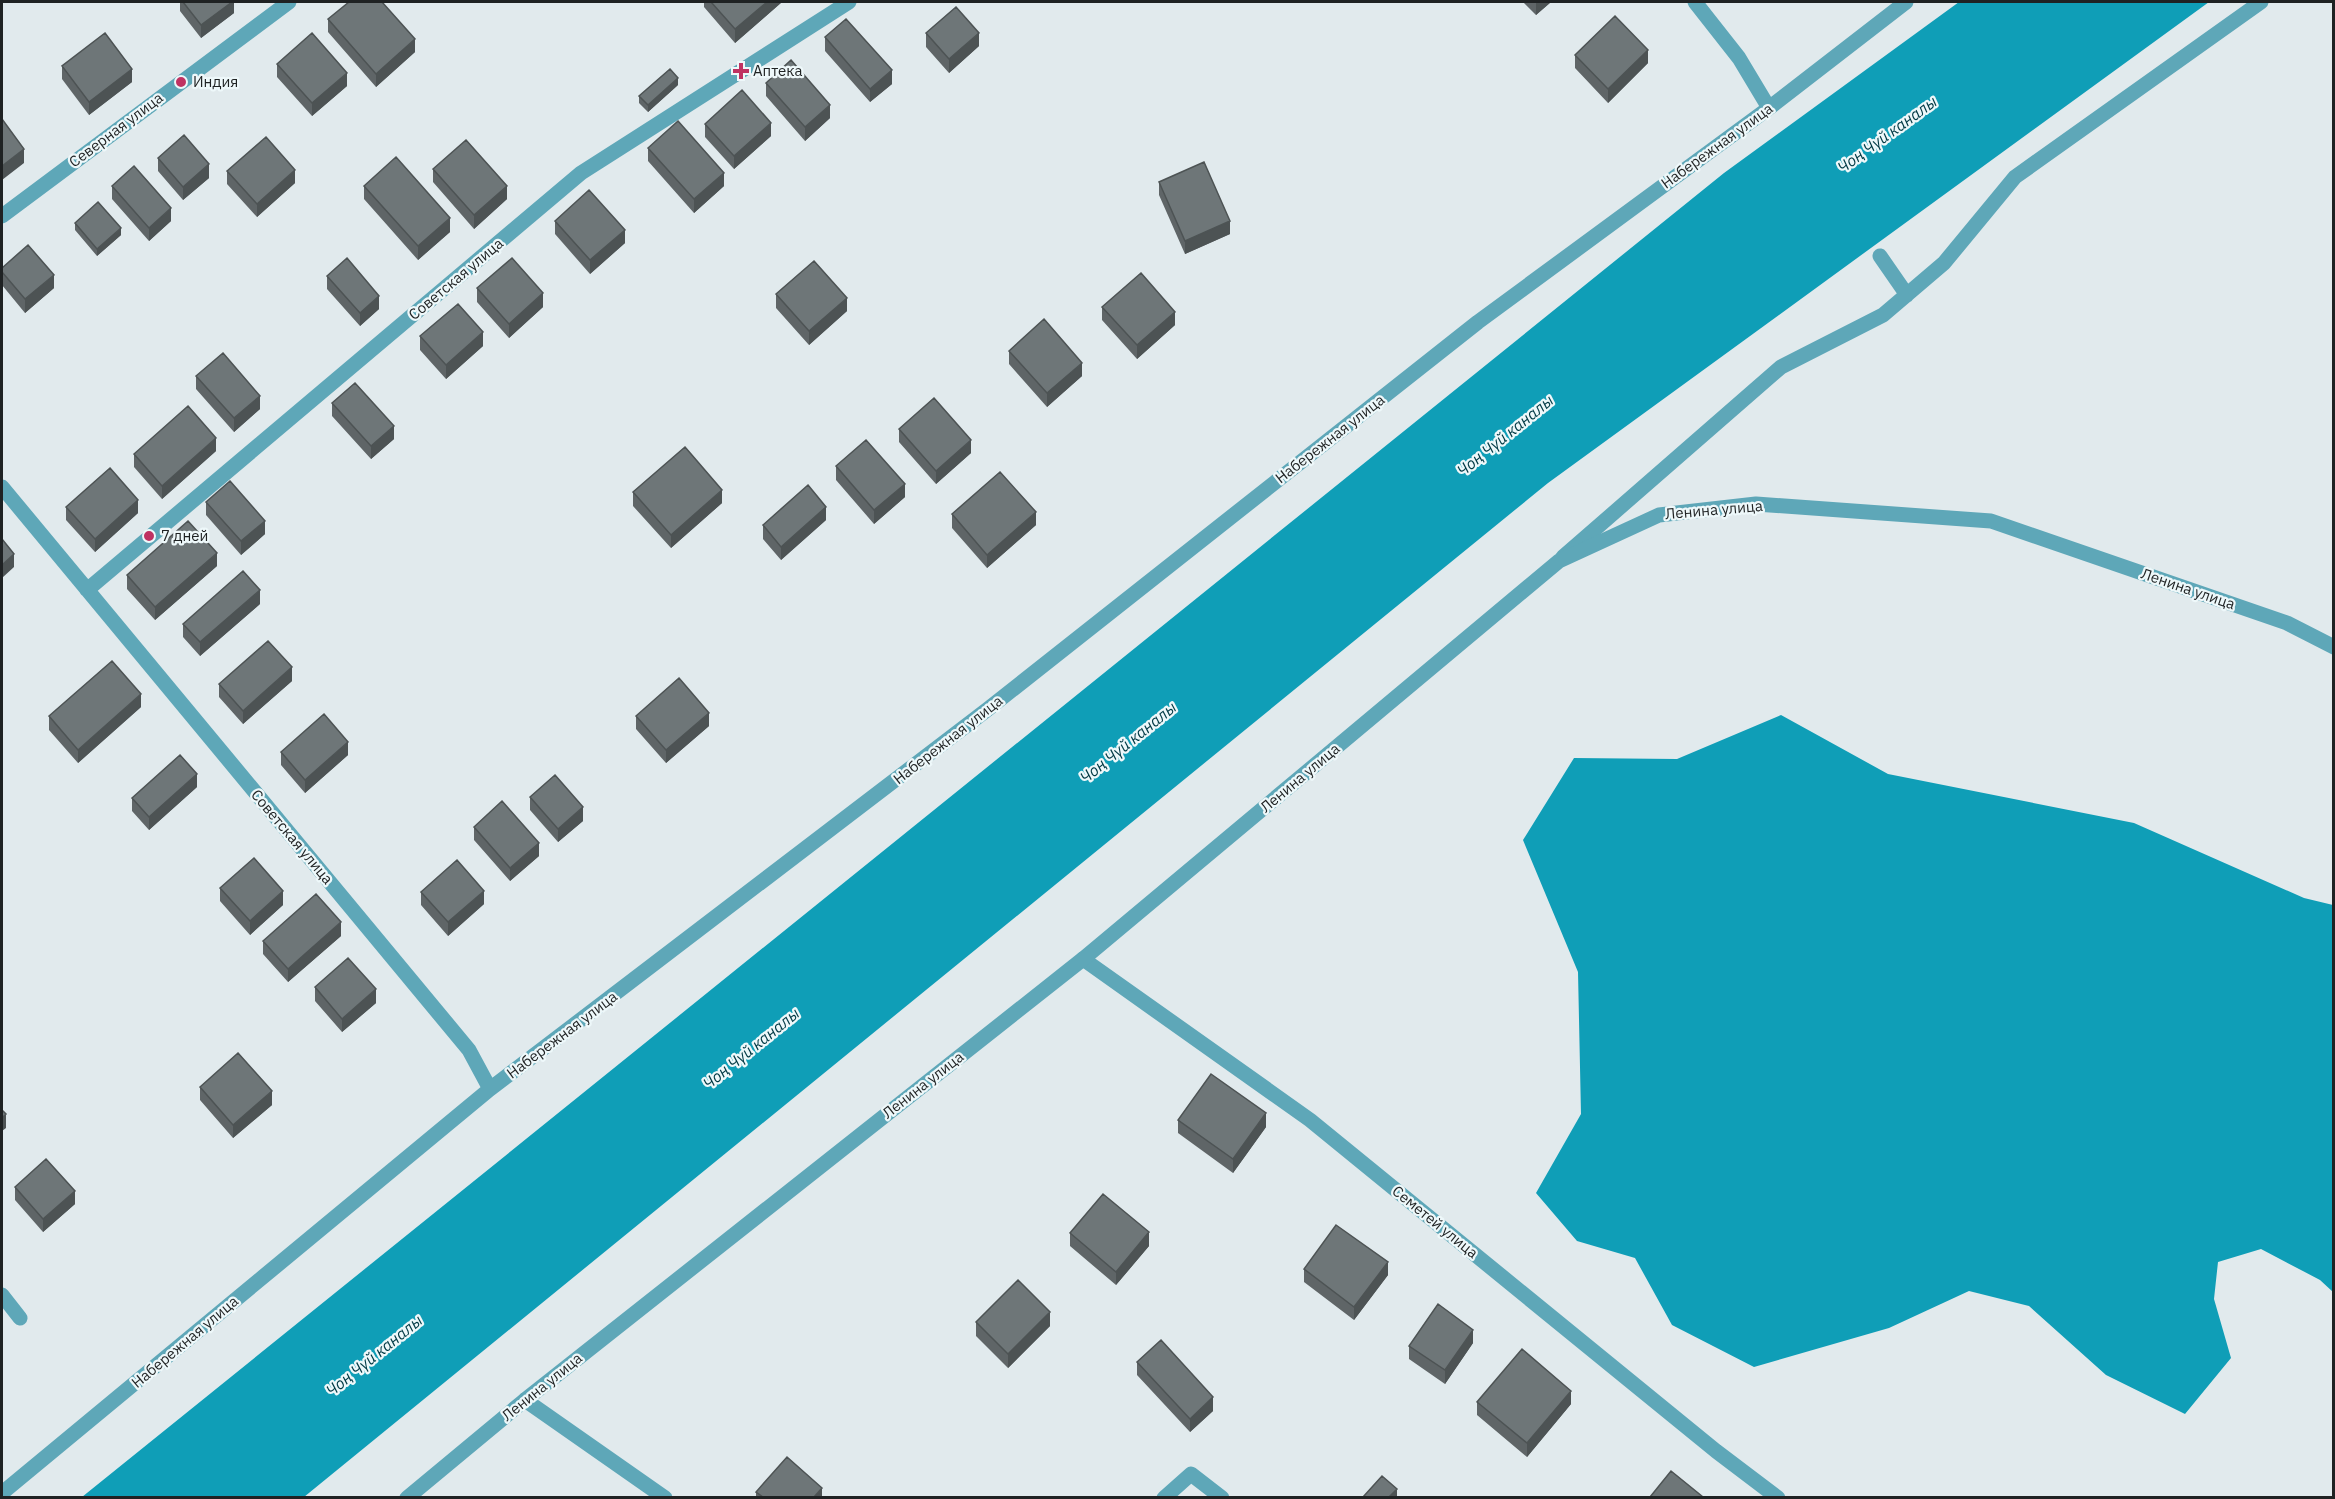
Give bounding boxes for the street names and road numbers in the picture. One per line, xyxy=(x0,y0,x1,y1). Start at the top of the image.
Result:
street label: Северная улица xyxy=(65,88,166,171)
street label: Набережная улица xyxy=(1657,99,1776,193)
street label: Советская улица xyxy=(404,233,507,324)
street label: Набережная улица xyxy=(1271,390,1388,487)
street label: Ленина улица xyxy=(1664,496,1764,523)
street label: Ленина улица xyxy=(2139,564,2238,613)
street label: Набережная улица xyxy=(889,691,1006,788)
street label: Ленина улица xyxy=(1256,739,1343,816)
street label: Советская улица xyxy=(247,785,338,888)
street label: Набережная улица xyxy=(503,987,621,1082)
street label: Ленина улица xyxy=(878,1047,967,1122)
street label: Семетей улица xyxy=(1389,1181,1482,1262)
street label: Набережная улица xyxy=(127,1291,242,1392)
street label: Ленина улица xyxy=(498,1348,586,1425)

